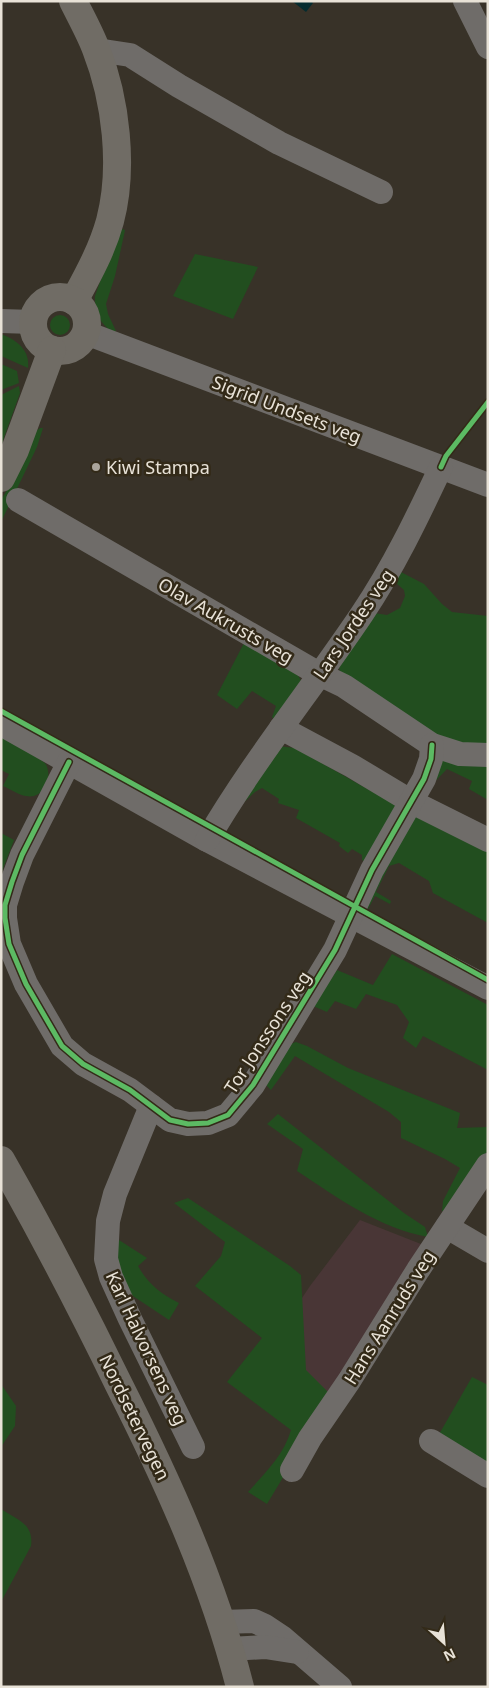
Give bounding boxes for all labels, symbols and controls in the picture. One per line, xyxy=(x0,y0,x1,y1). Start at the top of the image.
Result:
street label: Sigrid Undsets veg xyxy=(209,370,365,448)
place label: Kiwi Stampa xyxy=(106,455,210,479)
marker: Kiwi Stampa xyxy=(90,461,102,473)
street label: Lars Jordes veg xyxy=(307,564,399,684)
street label: Olav Aukrusts veg xyxy=(154,572,298,668)
street label: Tor Jonssons veg xyxy=(218,966,316,1098)
street label: Hans Aanruds veg xyxy=(338,1245,440,1389)
street label: Karl Halvorsens veg xyxy=(101,1267,193,1429)
street label: Nordsetervegen xyxy=(94,1350,176,1484)
north arrow xyxy=(419,1618,469,1668)
text: N xyxy=(441,1644,459,1666)

